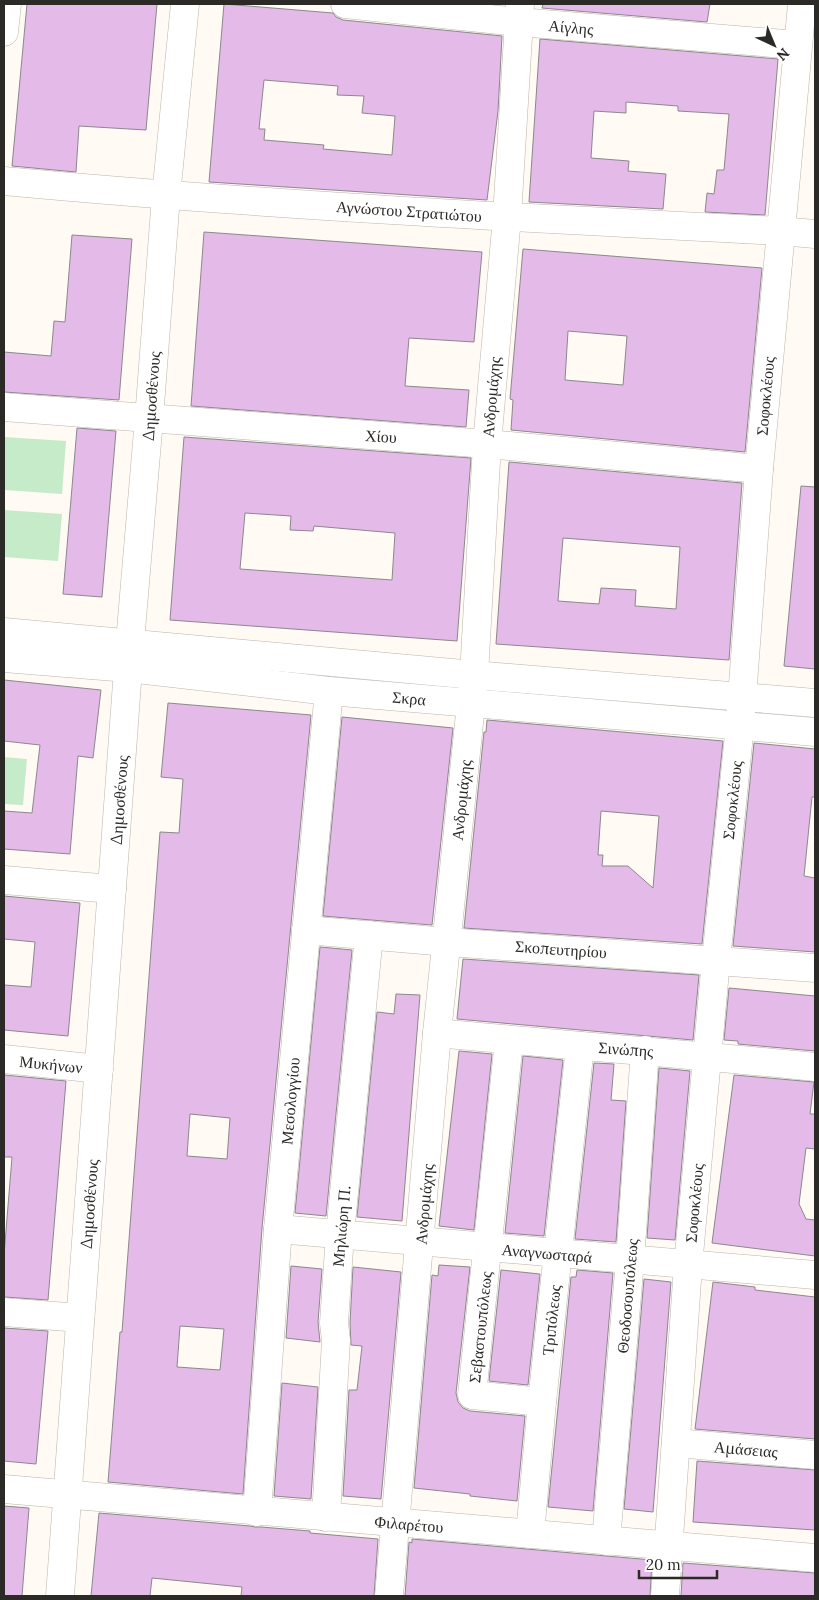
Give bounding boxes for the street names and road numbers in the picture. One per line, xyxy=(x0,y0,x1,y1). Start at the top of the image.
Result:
street label: Αίγλης xyxy=(548,15,595,39)
street label: Αγνώστου Στρατιώτου xyxy=(336,196,483,226)
street label: Δημοσθένους xyxy=(138,350,164,442)
street label: Ανδρομάχης xyxy=(478,355,505,438)
street label: Σοφοκλέους xyxy=(752,355,778,436)
street label: Χίου xyxy=(364,425,398,447)
street label: Σκρα xyxy=(391,687,427,709)
street label: Δημοσθένους xyxy=(106,754,132,846)
street label: Ανδρομάχης xyxy=(447,758,475,841)
street label: Σοφοκλέους xyxy=(718,759,746,840)
street label: Σκοπευτηρίου xyxy=(514,936,608,962)
street label: Σινώπης xyxy=(598,1037,655,1061)
street label: Μυκήνων xyxy=(18,1051,84,1077)
street label: Μεσολογγίου xyxy=(276,1056,304,1146)
street label: Δημοσθένους xyxy=(76,1158,102,1250)
street label: Ανδρομάχης xyxy=(411,1162,438,1245)
street label: Σοφοκλέους xyxy=(681,1162,707,1243)
street label: Μηλιώρη Π. xyxy=(327,1184,355,1268)
street label: Θεοδοσουπόλεως xyxy=(612,1237,642,1354)
street label: Αναγνωσταρά xyxy=(501,1239,594,1267)
street label: Σεβαστουπόλεως xyxy=(464,1270,496,1384)
street label: Τριπόλεως xyxy=(537,1283,565,1356)
street label: Αμάσειας xyxy=(713,1436,779,1462)
street label: Φιλαρέτου xyxy=(374,1511,444,1537)

